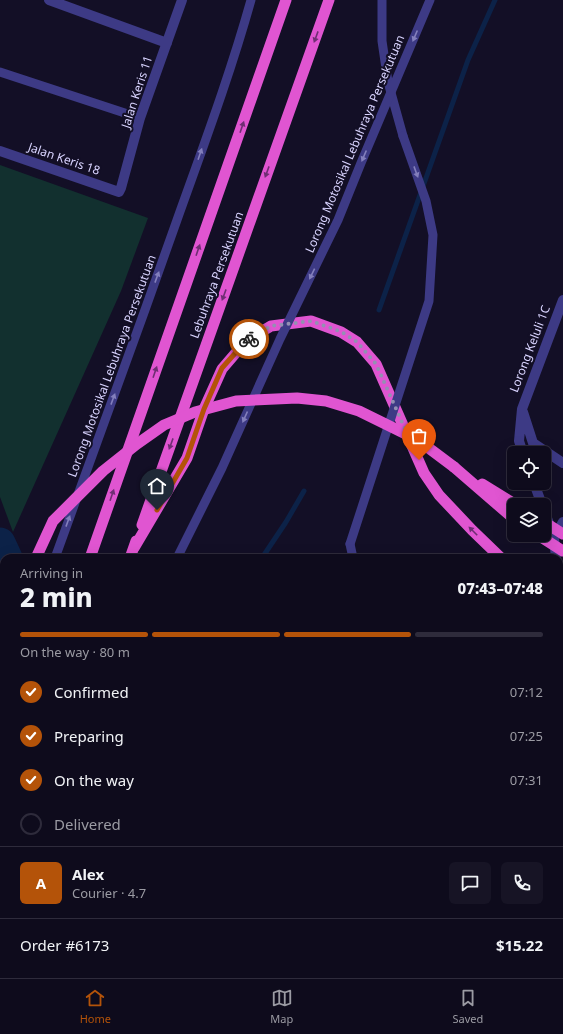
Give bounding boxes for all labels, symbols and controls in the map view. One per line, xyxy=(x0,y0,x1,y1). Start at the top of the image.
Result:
one-way arrow xyxy=(412,30,418,41)
one-way arrow xyxy=(312,31,318,43)
street label: Lorong Motosikal Lebuhraya Persekutuan xyxy=(301,32,408,255)
street label: Jalan Keris 11 xyxy=(117,53,156,131)
one-way arrow xyxy=(239,121,245,133)
street label: Jalan Keris 18 xyxy=(25,138,103,179)
one-way arrow xyxy=(198,148,204,160)
one-way arrow xyxy=(361,150,367,161)
one-way arrow xyxy=(264,167,270,179)
one-way arrow xyxy=(413,167,419,179)
street label: Lebuhraya Persekutuan xyxy=(186,209,247,341)
one-way arrow xyxy=(196,243,202,255)
street label: Lorong Motosikal Lebuhraya Persekutuan xyxy=(63,252,160,479)
one-way arrow xyxy=(309,269,315,280)
one-way arrow xyxy=(154,271,160,283)
one-way arrow xyxy=(221,289,227,301)
street label: Lorong Keluli 1C xyxy=(505,302,554,395)
courier xyxy=(229,319,269,359)
icon: bike xyxy=(238,328,260,350)
one-way arrow xyxy=(153,366,159,378)
one-way arrow xyxy=(111,393,117,405)
one-way arrow xyxy=(241,412,247,424)
pin xyxy=(402,419,436,460)
icon: bag xyxy=(408,425,430,447)
one-way arrow xyxy=(168,438,174,450)
map controls xyxy=(507,446,551,542)
button: locate xyxy=(507,446,551,490)
pin xyxy=(140,469,174,510)
icon: home xyxy=(146,475,168,497)
one-way arrow xyxy=(109,488,115,500)
button: layers xyxy=(507,498,551,542)
one-way arrow xyxy=(66,515,72,527)
one-way arrow xyxy=(468,526,478,536)
text: Arriving in xyxy=(20,564,83,582)
text: 07:43–07:48 xyxy=(458,578,543,598)
text: 2 min xyxy=(20,579,93,615)
text: On the way · 80 m xyxy=(20,643,130,661)
icon: check xyxy=(20,681,42,703)
text: Confirmed xyxy=(54,682,129,702)
text: 07:12 xyxy=(510,683,543,701)
icon: check xyxy=(20,725,42,747)
text: Preparing xyxy=(54,726,124,746)
text: 07:25 xyxy=(510,727,543,745)
icon: check xyxy=(20,769,42,791)
text: On the way xyxy=(54,770,134,790)
text: 07:31 xyxy=(510,771,543,789)
text: Delivered xyxy=(54,814,121,834)
button: chat xyxy=(449,862,491,904)
button: phone xyxy=(501,862,543,904)
text: Alex xyxy=(72,864,104,884)
text: A xyxy=(36,873,46,893)
text: Courier · 4.7 xyxy=(72,884,146,902)
text: Order #6173 xyxy=(20,935,109,955)
text: $15.22 xyxy=(496,935,543,955)
tab: Home xyxy=(80,987,111,1026)
tab: Map xyxy=(270,987,293,1026)
tab: Saved xyxy=(453,987,483,1026)

